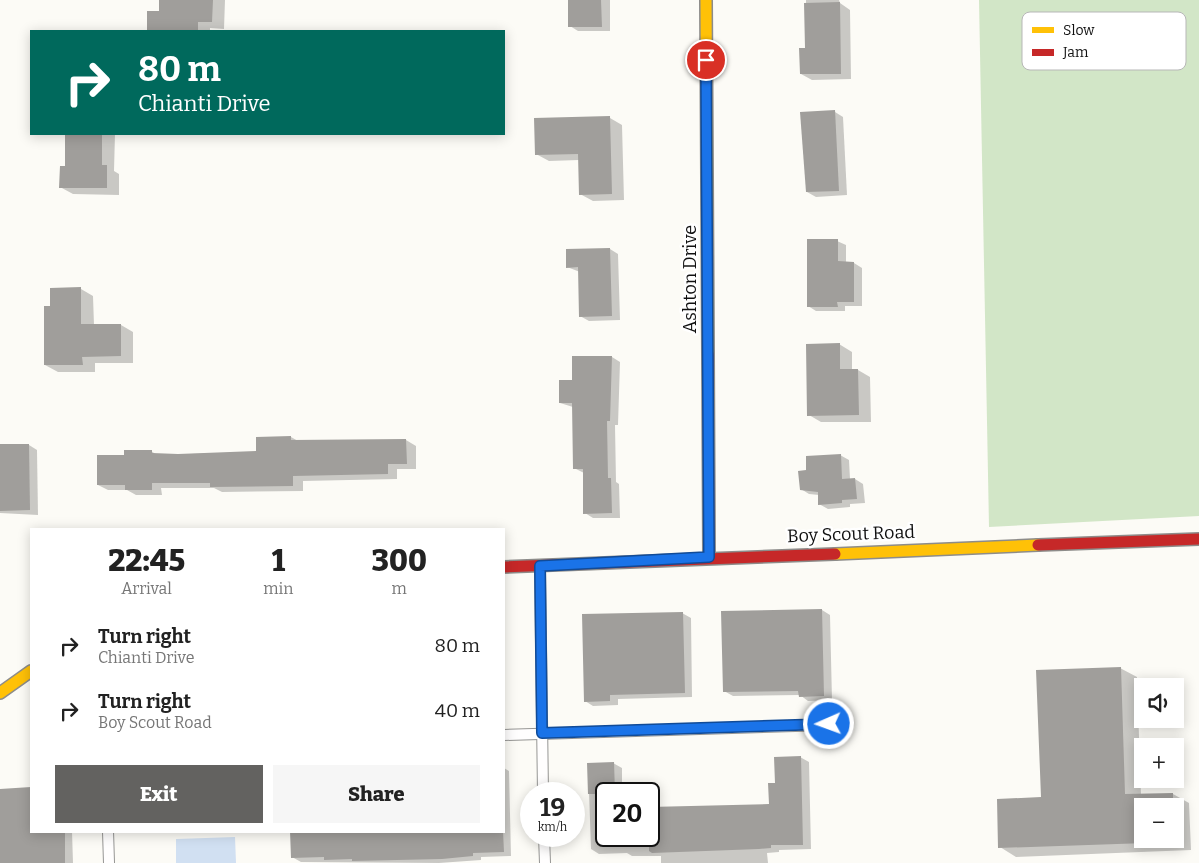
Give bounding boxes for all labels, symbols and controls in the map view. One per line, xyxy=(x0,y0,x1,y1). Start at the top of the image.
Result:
legend xyxy=(1022,12,1186,70)
text: Slow xyxy=(1063,22,1095,39)
pin xyxy=(685,39,727,81)
text: Jam xyxy=(1062,44,1089,61)
icon: arrive xyxy=(692,46,720,74)
text: 80 m xyxy=(138,48,221,90)
icon: right xyxy=(55,50,120,115)
text: Chianti Drive xyxy=(138,90,271,117)
street label: Ashton Drive xyxy=(679,225,701,333)
street label: Boy Scout Road xyxy=(787,521,916,547)
text: 22:45 xyxy=(108,543,185,579)
text: 1 xyxy=(272,543,285,579)
text: 300 xyxy=(372,543,427,579)
text: Arrival xyxy=(121,579,172,598)
text: min xyxy=(263,579,293,598)
text: m xyxy=(392,579,407,598)
text: Turn right xyxy=(98,625,191,648)
icon: right xyxy=(55,632,83,660)
text: 80 m xyxy=(434,634,480,657)
text: Chianti Drive xyxy=(98,648,194,667)
map controls xyxy=(1134,678,1184,848)
button: sound xyxy=(1134,678,1184,728)
text: Turn right xyxy=(98,690,191,713)
icon: right xyxy=(55,697,83,725)
position arrow xyxy=(802,697,854,749)
text: 40 m xyxy=(435,699,480,722)
text: Boy Scout Road xyxy=(98,713,212,732)
button: + xyxy=(1134,738,1184,788)
button: Exit xyxy=(55,765,263,823)
button: Share xyxy=(273,765,480,823)
speed limit sign: 20 xyxy=(595,782,660,847)
text: 19 xyxy=(540,793,565,823)
button: − xyxy=(1134,798,1184,848)
text: km/h xyxy=(538,820,567,834)

